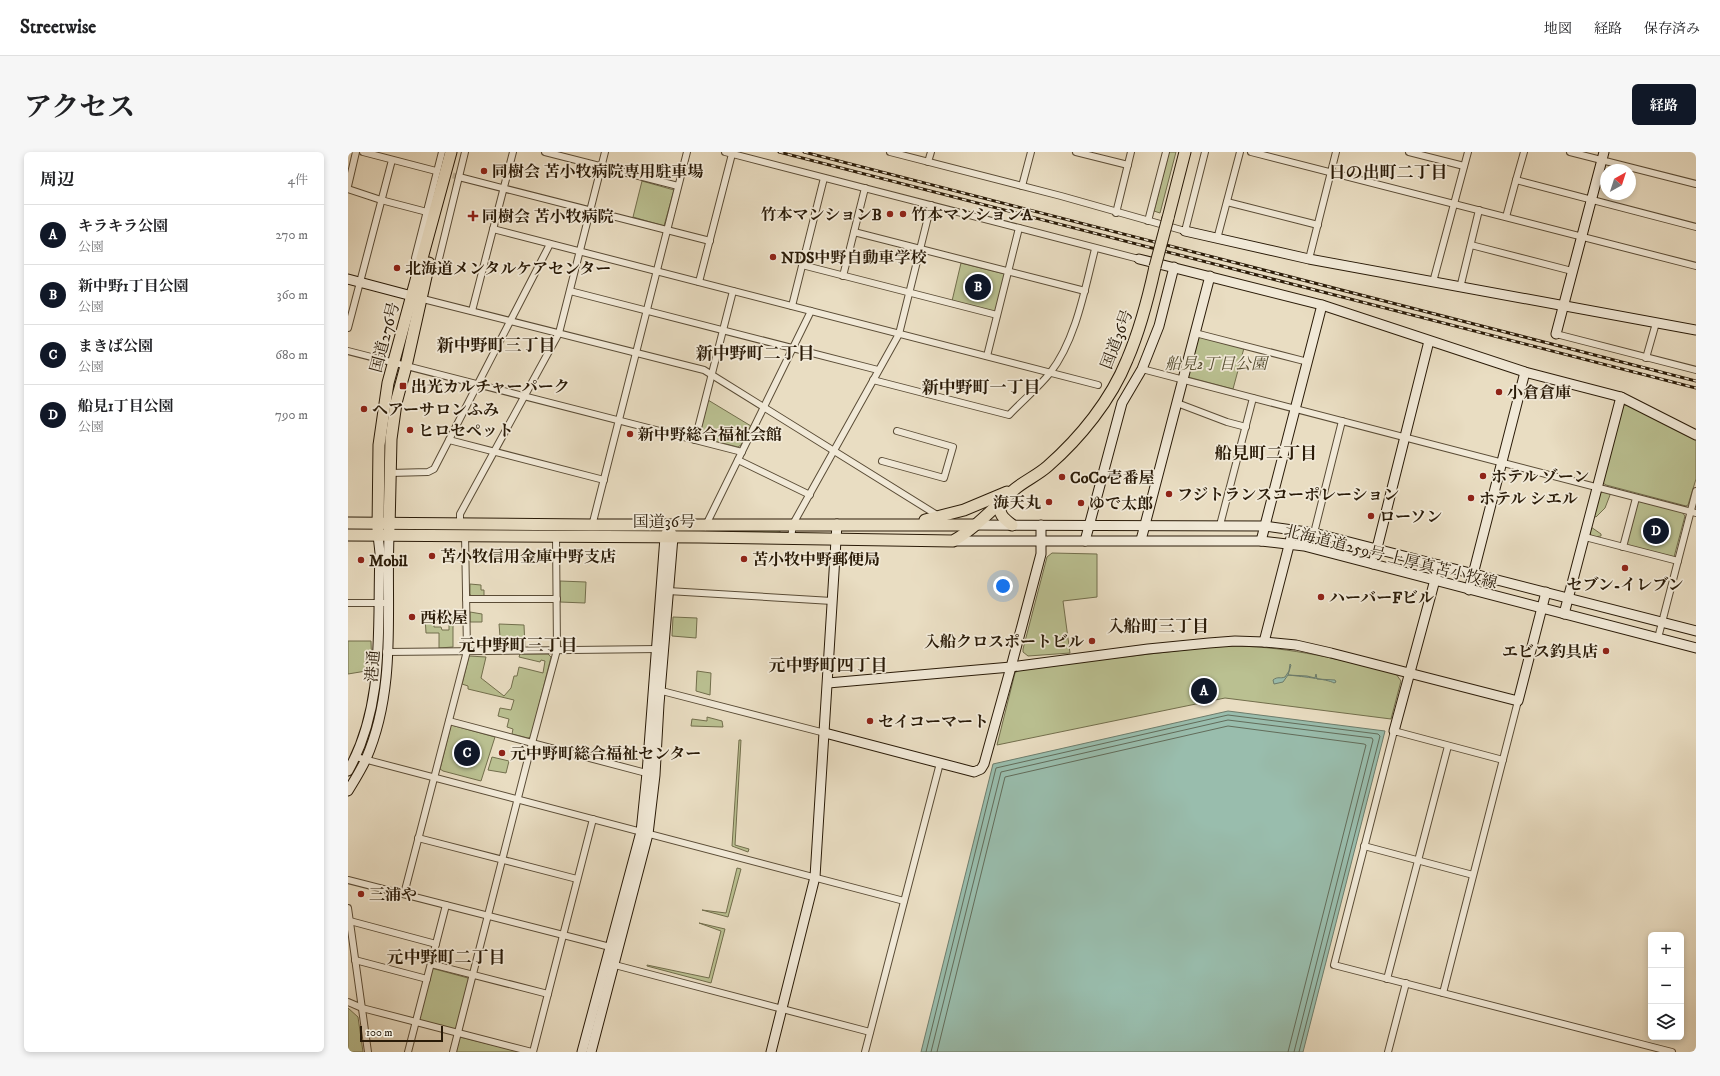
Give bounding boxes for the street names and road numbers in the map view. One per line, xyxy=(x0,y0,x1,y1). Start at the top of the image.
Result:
street label: 国道276号 xyxy=(366,300,404,375)
street label: 国道36号 xyxy=(1096,307,1137,372)
street label: 国道36号 xyxy=(633,512,695,532)
street label: 北海道道259号 上厚真苫小牧線 xyxy=(1282,521,1499,593)
street label: 港通 xyxy=(362,649,384,683)

